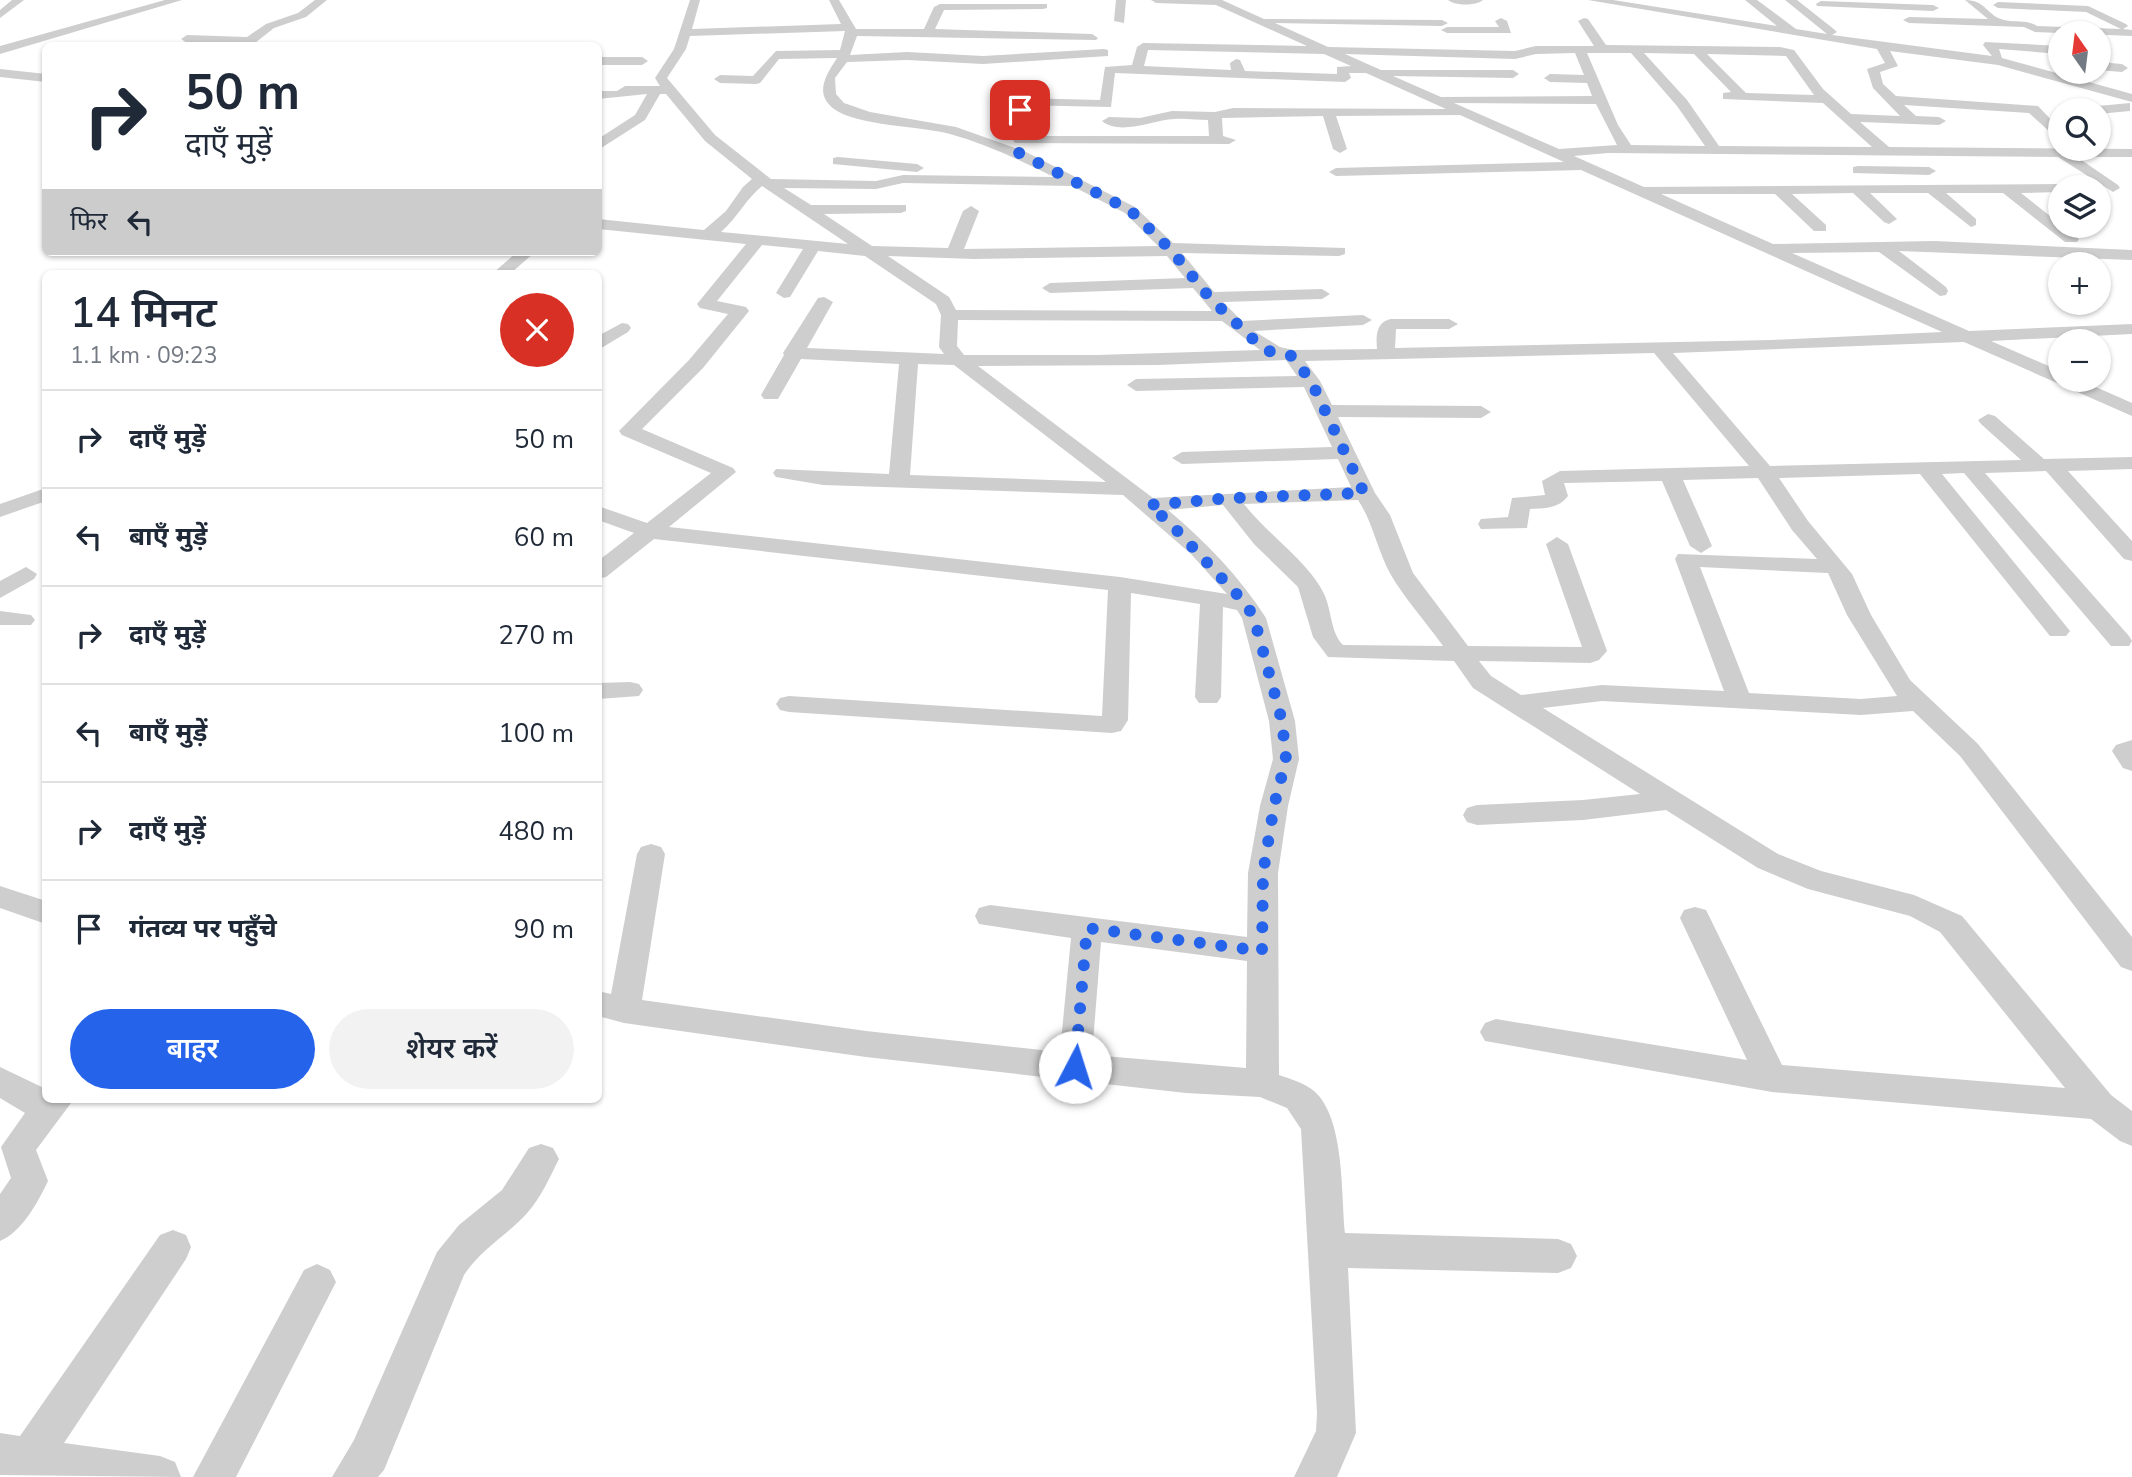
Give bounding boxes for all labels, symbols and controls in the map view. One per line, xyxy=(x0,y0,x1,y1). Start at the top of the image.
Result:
north arrow xyxy=(2048,21,2110,84)
map controls xyxy=(2048,21,2111,392)
text: 50 m xyxy=(185,59,300,126)
icon: right xyxy=(70,70,161,161)
pin xyxy=(990,80,1050,140)
icon: arrive xyxy=(1001,91,1039,129)
button: search xyxy=(2048,98,2111,161)
text: दाएँ मुड़ें xyxy=(185,123,272,166)
button: layers xyxy=(2048,175,2111,238)
icon: left xyxy=(121,203,159,241)
text: फिर xyxy=(70,204,107,239)
button: + xyxy=(2048,252,2111,315)
text: 14 मिनट xyxy=(70,285,217,342)
button: close xyxy=(500,293,574,367)
button: − xyxy=(2048,329,2111,392)
text: 1.1 km · 09:23 xyxy=(70,340,217,371)
icon: right xyxy=(70,420,108,458)
text: दाएँ मुड़ें xyxy=(129,421,206,456)
text: 50 m xyxy=(514,422,574,457)
icon: left xyxy=(70,518,108,556)
text: बाएँ मुड़ें xyxy=(129,519,207,554)
text: 60 m xyxy=(514,520,574,555)
icon: right xyxy=(70,616,108,654)
text: दाएँ मुड़ें xyxy=(129,617,206,652)
text: 270 m xyxy=(498,618,574,653)
icon: left xyxy=(70,714,108,752)
text: बाएँ मुड़ें xyxy=(129,715,207,750)
text: 100 m xyxy=(498,716,574,751)
icon: right xyxy=(70,812,108,850)
text: दाएँ मुड़ें xyxy=(129,813,206,848)
text: 480 m xyxy=(498,814,574,849)
icon: arrive xyxy=(70,910,108,948)
text: गंतव्य पर पहुँचे xyxy=(129,911,277,946)
text: 90 m xyxy=(514,912,574,947)
button: बाहर xyxy=(70,1009,315,1089)
button: शेयर करें xyxy=(329,1009,574,1089)
position arrow xyxy=(1038,1030,1112,1104)

